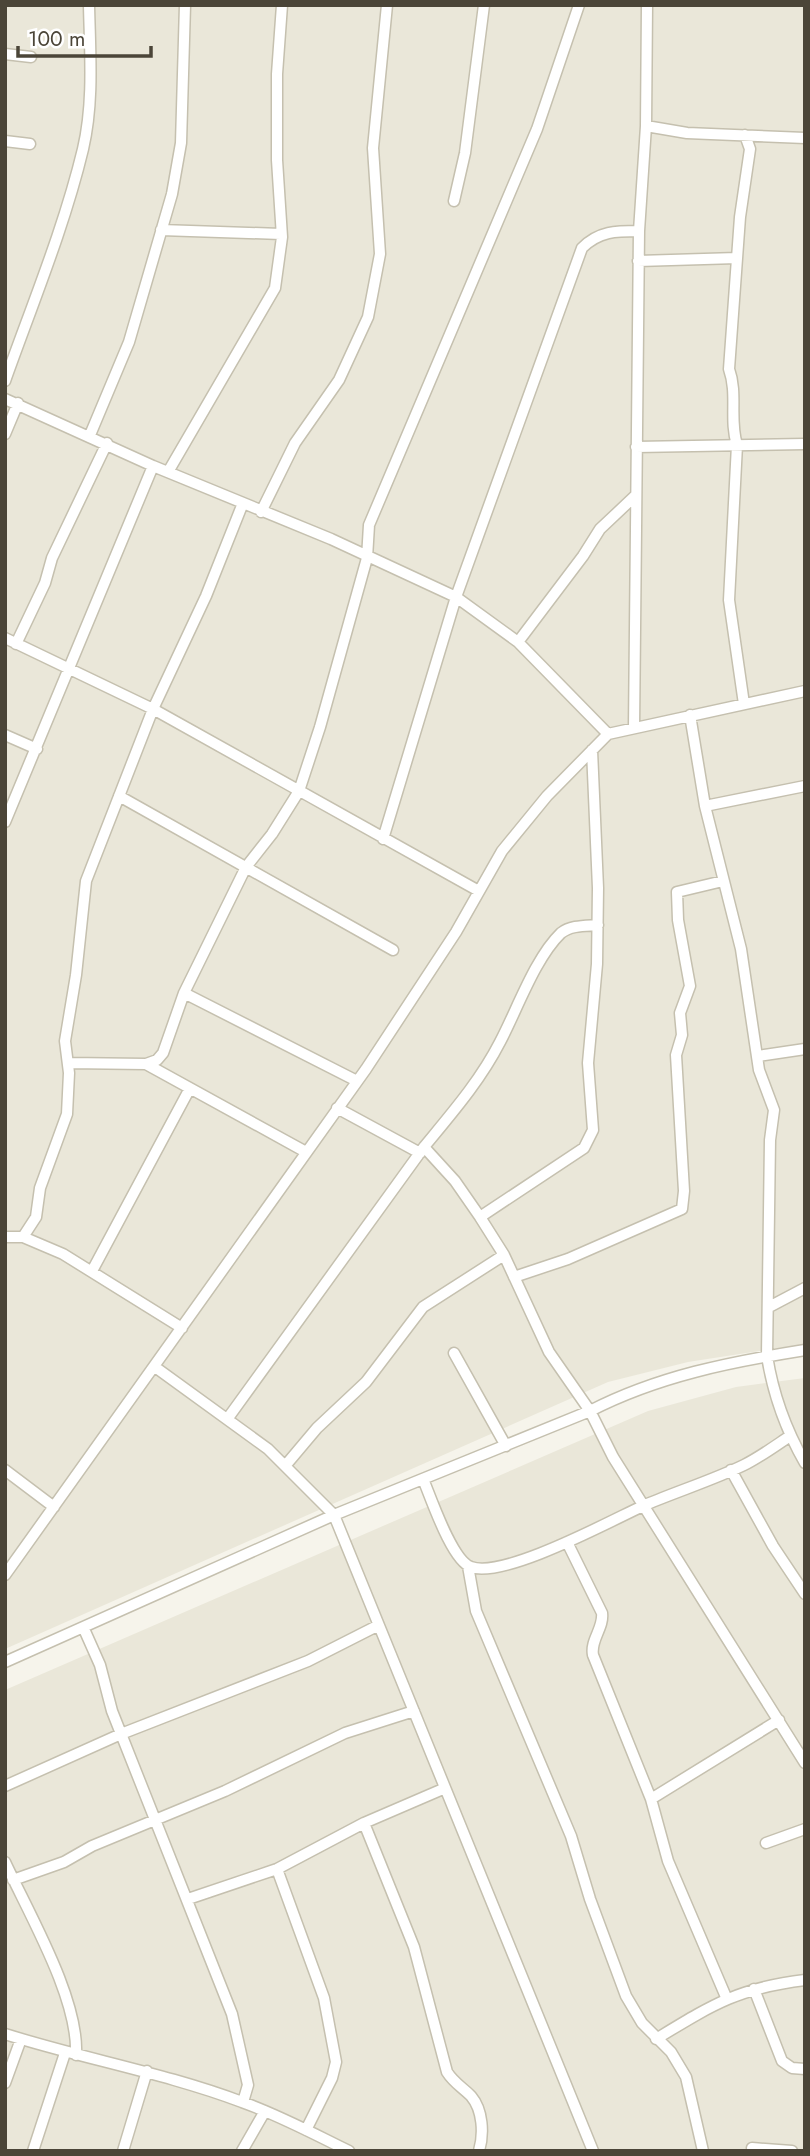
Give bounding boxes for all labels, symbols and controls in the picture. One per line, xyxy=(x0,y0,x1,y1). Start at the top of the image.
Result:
scale bar xyxy=(18,14,150,58)
text: 100 m xyxy=(28,24,85,54)

